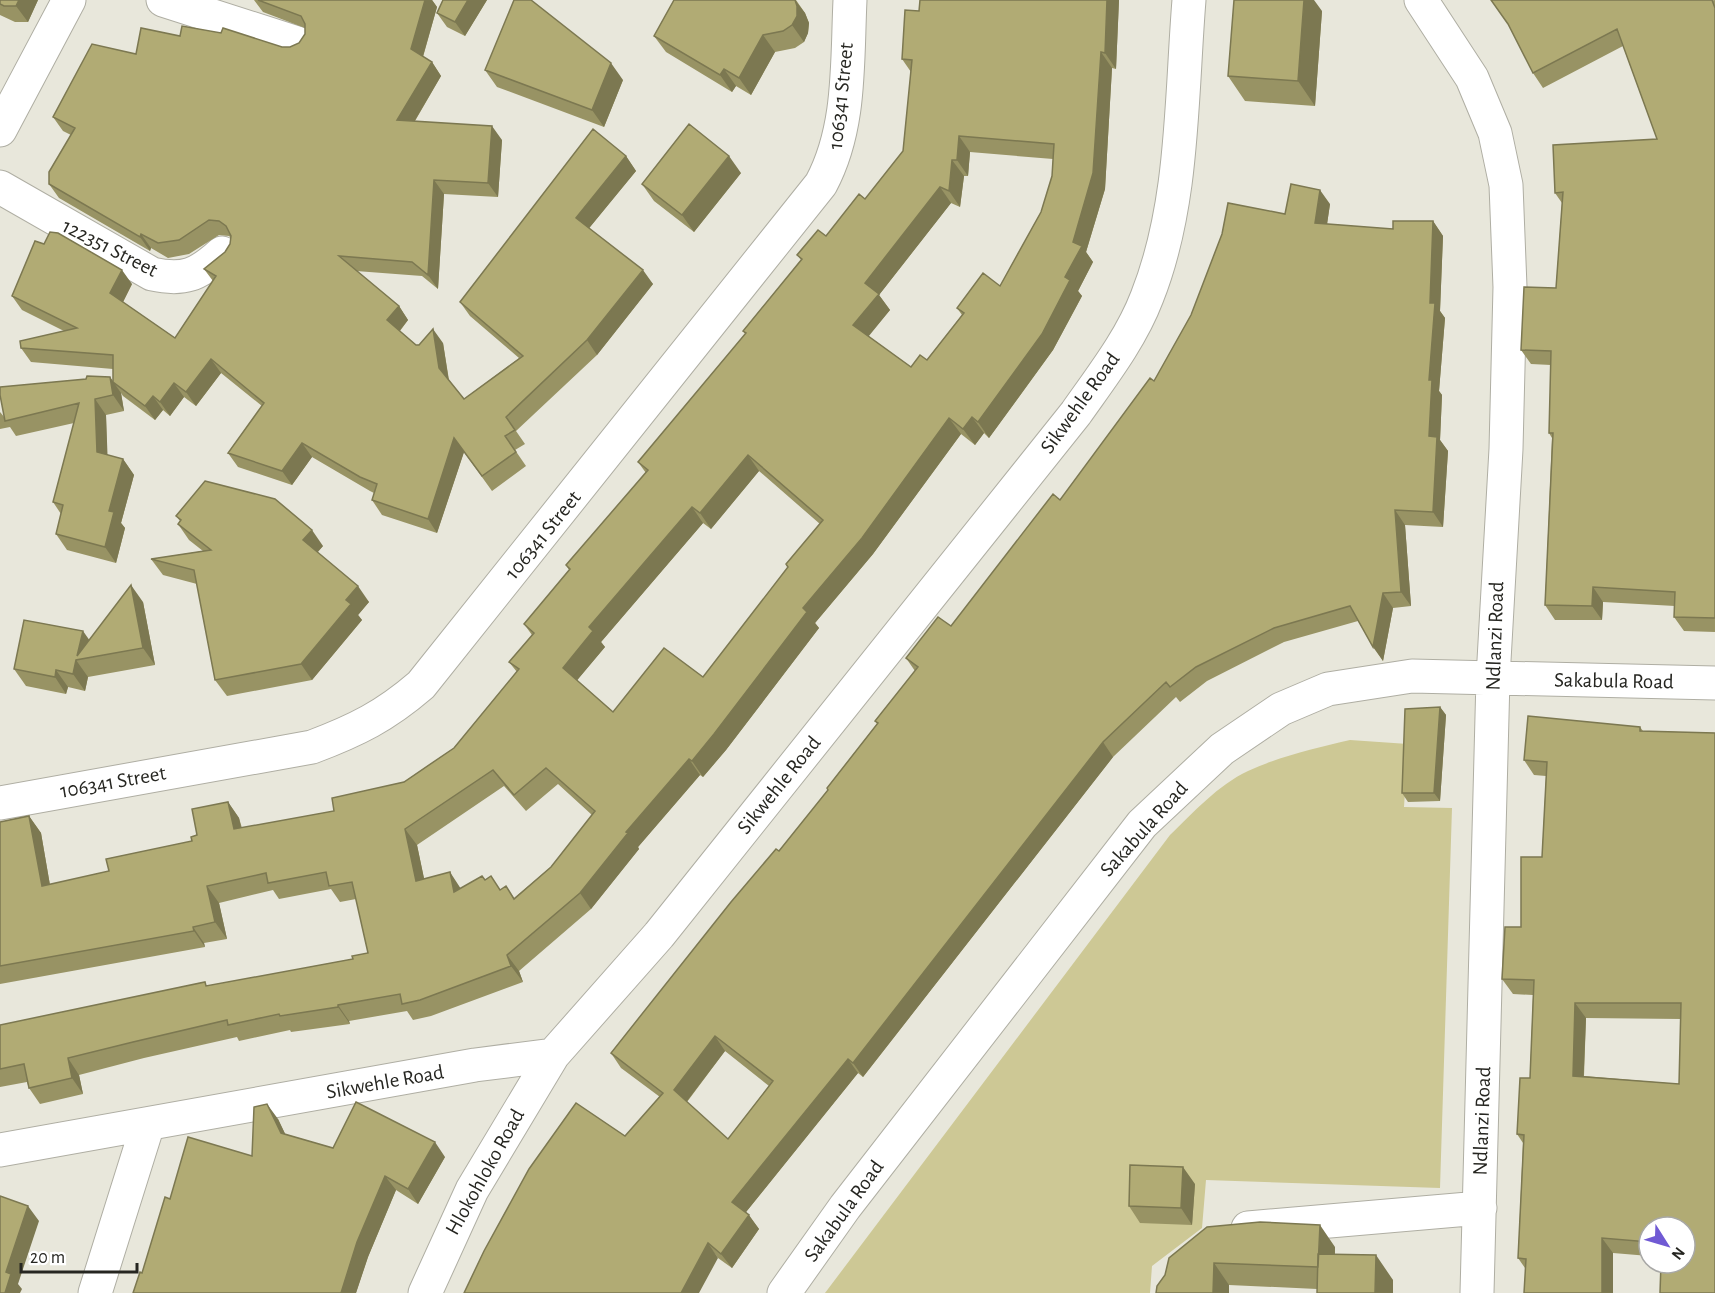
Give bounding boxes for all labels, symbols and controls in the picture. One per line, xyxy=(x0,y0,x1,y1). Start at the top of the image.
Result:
street label: 106341 Street xyxy=(825,41,857,150)
street label: 122351 Street xyxy=(59,215,161,281)
street label: Sikwehle Road xyxy=(1036,349,1124,457)
street label: 106341 Street xyxy=(501,487,585,583)
street label: Ndlanzi Road xyxy=(1483,581,1507,691)
street label: Sakabula Road xyxy=(1554,669,1674,693)
street label: Sikwehle Road xyxy=(733,732,825,838)
street label: 106341 Street xyxy=(58,762,168,802)
street label: Sakabula Road xyxy=(1096,777,1192,880)
street label: Sikwehle Road xyxy=(325,1061,446,1103)
street label: Ndlanzi Road xyxy=(1470,1066,1494,1176)
street label: Hlokohloko Road xyxy=(442,1105,528,1239)
street label: Sakabula Road xyxy=(800,1156,888,1266)
north arrow xyxy=(1637,1215,1697,1275)
scale bar xyxy=(21,1236,136,1274)
text: N xyxy=(1668,1244,1688,1263)
text: 20 m xyxy=(30,1249,65,1267)

